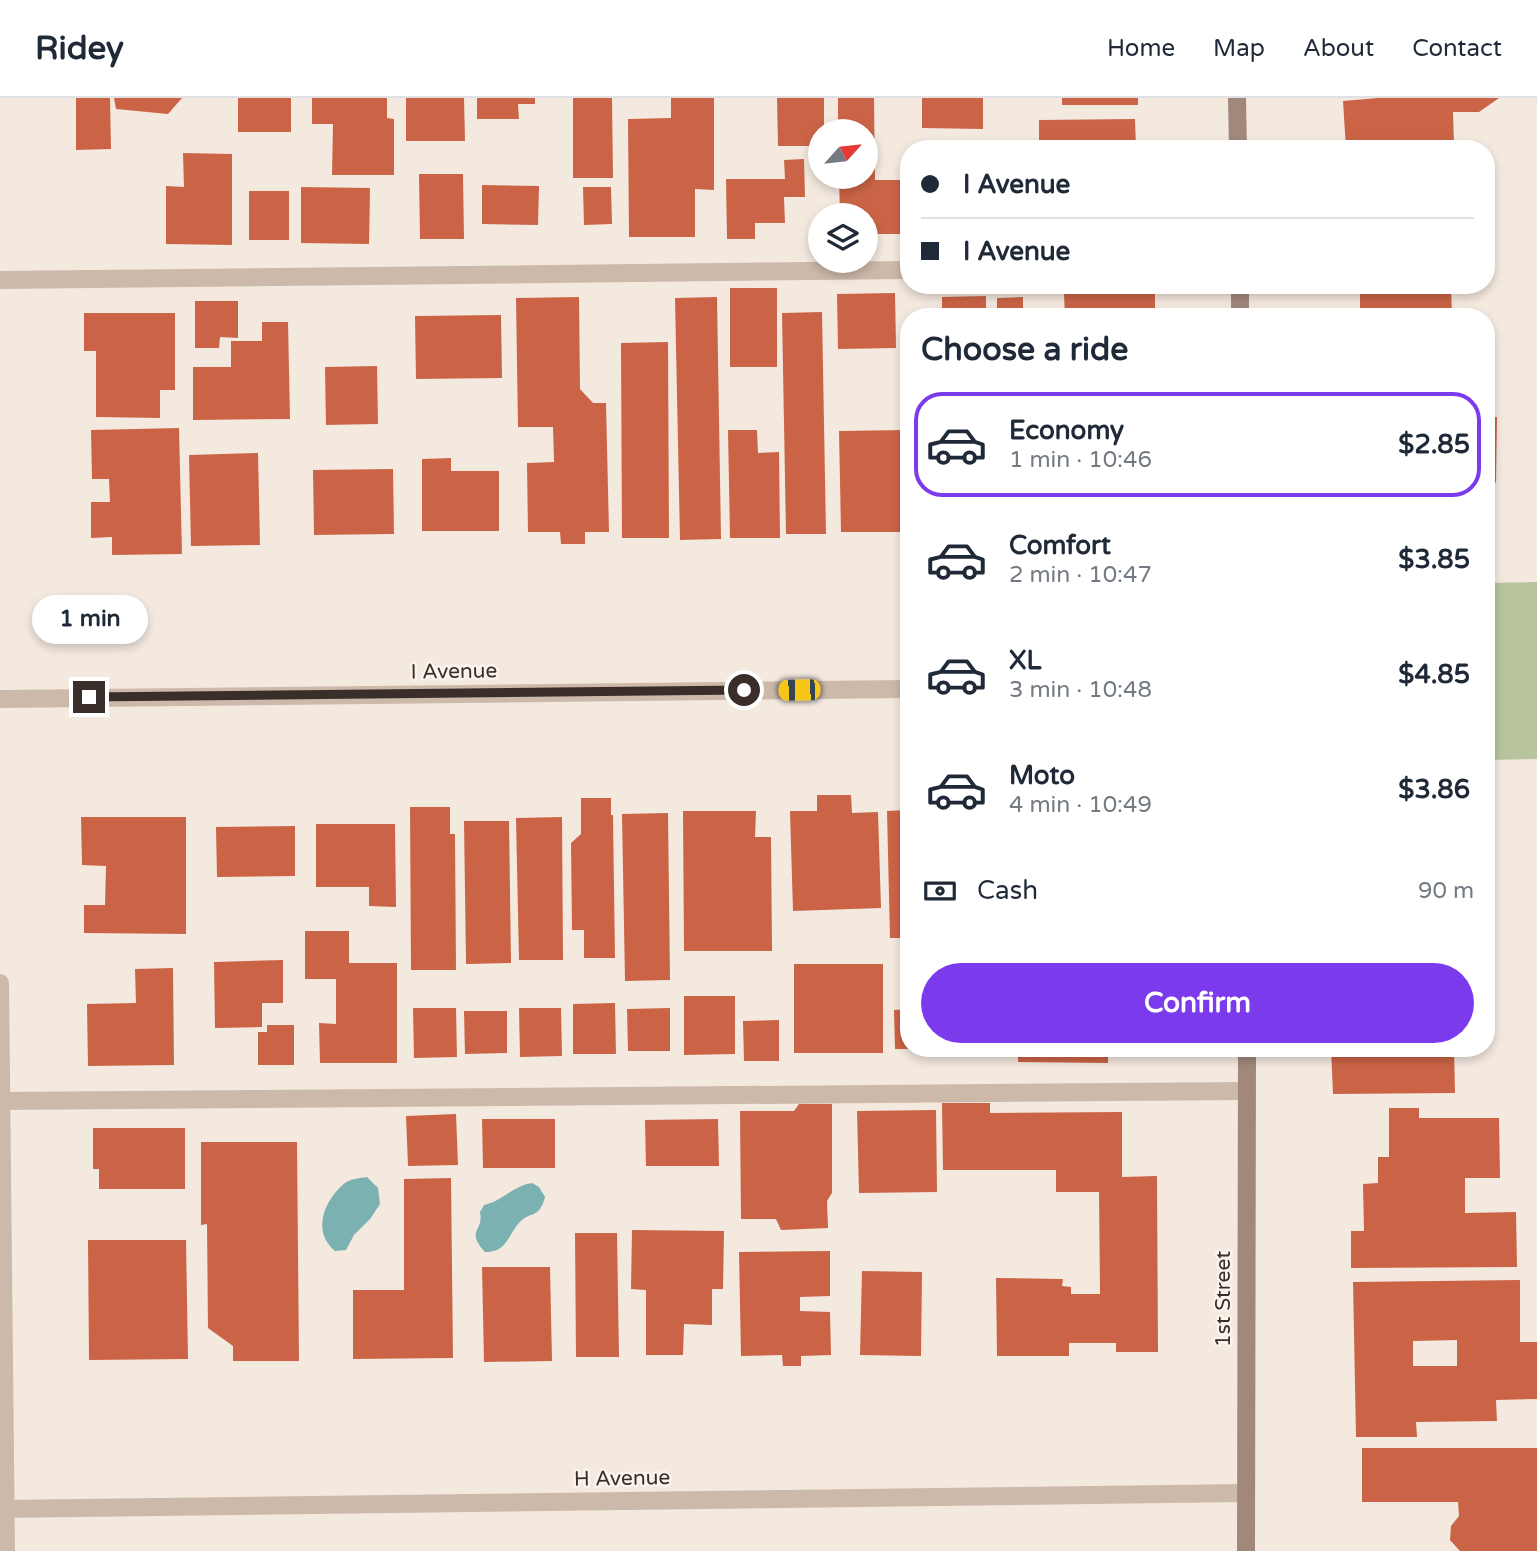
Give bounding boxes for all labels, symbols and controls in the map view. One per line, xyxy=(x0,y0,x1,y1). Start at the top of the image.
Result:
text: Ridey xyxy=(35,29,124,68)
text: Home xyxy=(1107,34,1175,63)
text: Map xyxy=(1213,34,1265,63)
text: About xyxy=(1303,34,1374,63)
text: Contact xyxy=(1412,34,1502,63)
north arrow xyxy=(808,119,878,189)
map controls xyxy=(808,119,878,273)
text: I Avenue xyxy=(963,169,1070,200)
button: layers xyxy=(808,203,878,273)
text: I Avenue xyxy=(963,236,1070,267)
text: Choose a ride xyxy=(921,331,1128,369)
icon: car xyxy=(925,413,988,476)
text: Economy xyxy=(1009,415,1124,446)
text: $2.85 xyxy=(1398,429,1470,460)
text: 1 min · 10:46 xyxy=(1009,446,1152,474)
icon: car xyxy=(925,528,988,591)
text: Comfort xyxy=(1009,530,1111,561)
text: $3.85 xyxy=(1398,544,1470,575)
text: 2 min · 10:47 xyxy=(1009,561,1152,589)
callout: 1 min xyxy=(31,596,147,644)
text: 1 min xyxy=(59,605,121,633)
icon: car xyxy=(925,643,988,706)
text: XL xyxy=(1009,645,1041,676)
street label: I Avenue xyxy=(410,658,498,685)
text: $4.85 xyxy=(1398,659,1470,690)
route start xyxy=(728,674,760,706)
text: 3 min · 10:48 xyxy=(1009,676,1152,704)
car xyxy=(778,679,821,701)
route end xyxy=(73,681,105,713)
icon: car xyxy=(925,758,988,821)
text: Moto xyxy=(1009,760,1075,791)
text: $3.86 xyxy=(1398,774,1470,805)
text: 4 min · 10:49 xyxy=(1009,791,1152,819)
icon: cash xyxy=(921,872,959,910)
text: Cash xyxy=(977,875,1038,906)
text: 90 m xyxy=(1418,877,1474,905)
button: Confirm xyxy=(921,963,1474,1043)
street label: 1st Street xyxy=(1211,1251,1236,1347)
street label: H Avenue xyxy=(574,1465,671,1492)

